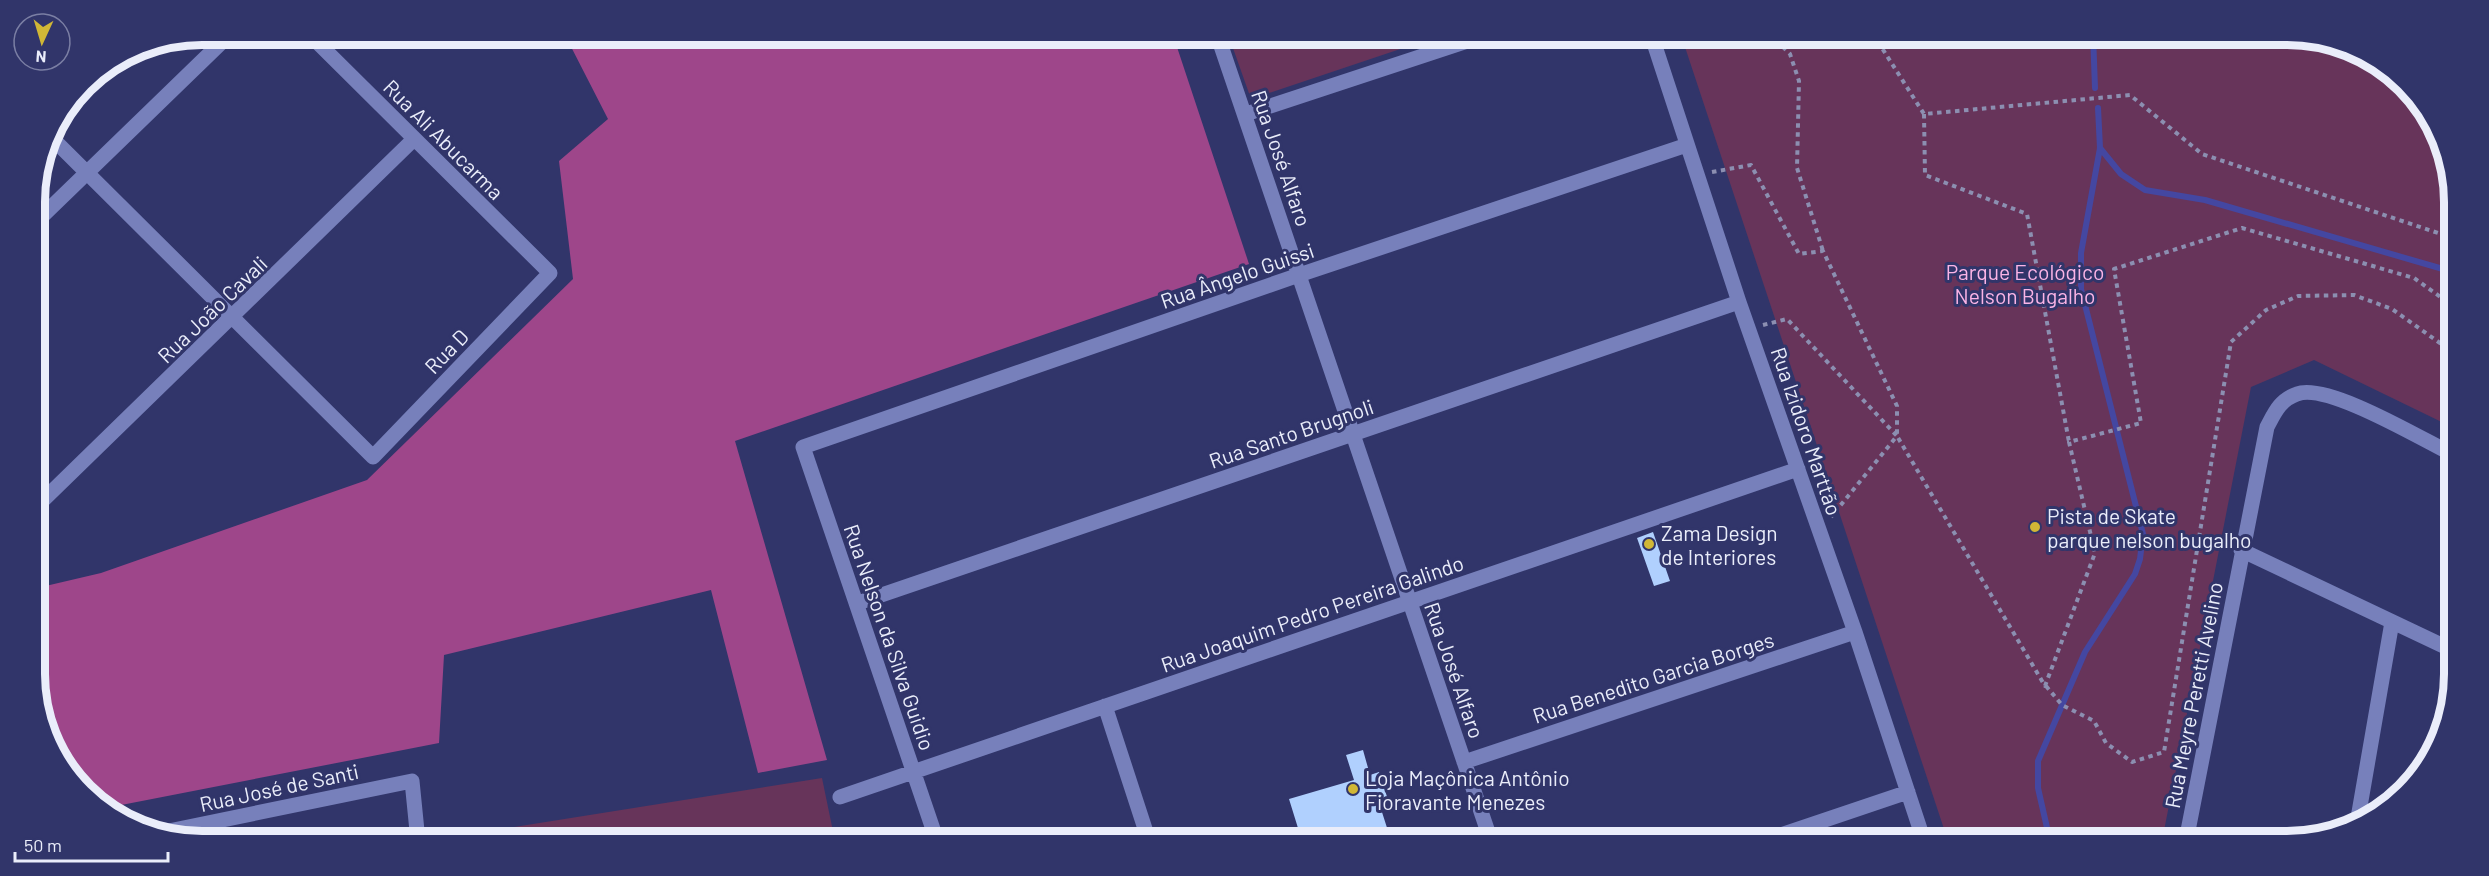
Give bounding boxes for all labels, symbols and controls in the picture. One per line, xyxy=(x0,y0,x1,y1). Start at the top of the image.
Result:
north arrow xyxy=(12,12,72,72)
text: N xyxy=(35,48,47,67)
street label: Rua Ali Abucarma xyxy=(379,74,509,204)
street label: Rua José Alfaro xyxy=(1247,87,1317,229)
street label: Rua Ângelo Guissi xyxy=(1157,237,1317,313)
street label: Rua João Cavali xyxy=(152,250,272,368)
park label: Parque Ecológico Nelson Bugalho xyxy=(1946,259,2104,308)
street label: Rua D xyxy=(419,324,473,378)
street label: Rua Izidoro Marttão xyxy=(1766,344,1848,518)
street label: Rua Santo Brugnoli xyxy=(1205,393,1377,473)
place label: Pista de Skate parque nelson bugalho xyxy=(2047,503,2251,552)
place label: Zama Design de Interiores xyxy=(1661,520,1778,569)
marker: Pista de Skate parque nelson bugalho xyxy=(2028,520,2042,534)
street label: Rua Nelson da Silva Guidio xyxy=(840,521,940,753)
marker: Zama Design de Interiores xyxy=(1642,537,1656,551)
street label: Rua Joaquim Pedro Pereira Galindo xyxy=(1157,549,1467,677)
street label: Rua Meyre Peretti Avelino xyxy=(2159,580,2227,810)
street label: Rua José Alfaro xyxy=(1420,599,1490,741)
street label: Rua Benedito Garcia Borges xyxy=(1529,626,1777,728)
street label: Rua José de Santi xyxy=(197,758,361,816)
place label: Loja Maçônica Antônio Fioravante Menezes xyxy=(1365,765,1570,814)
marker: Loja Maçônica Antônio Fioravante Menezes xyxy=(1346,782,1360,796)
scale bar xyxy=(15,825,168,863)
text: 50 m xyxy=(24,834,62,856)

